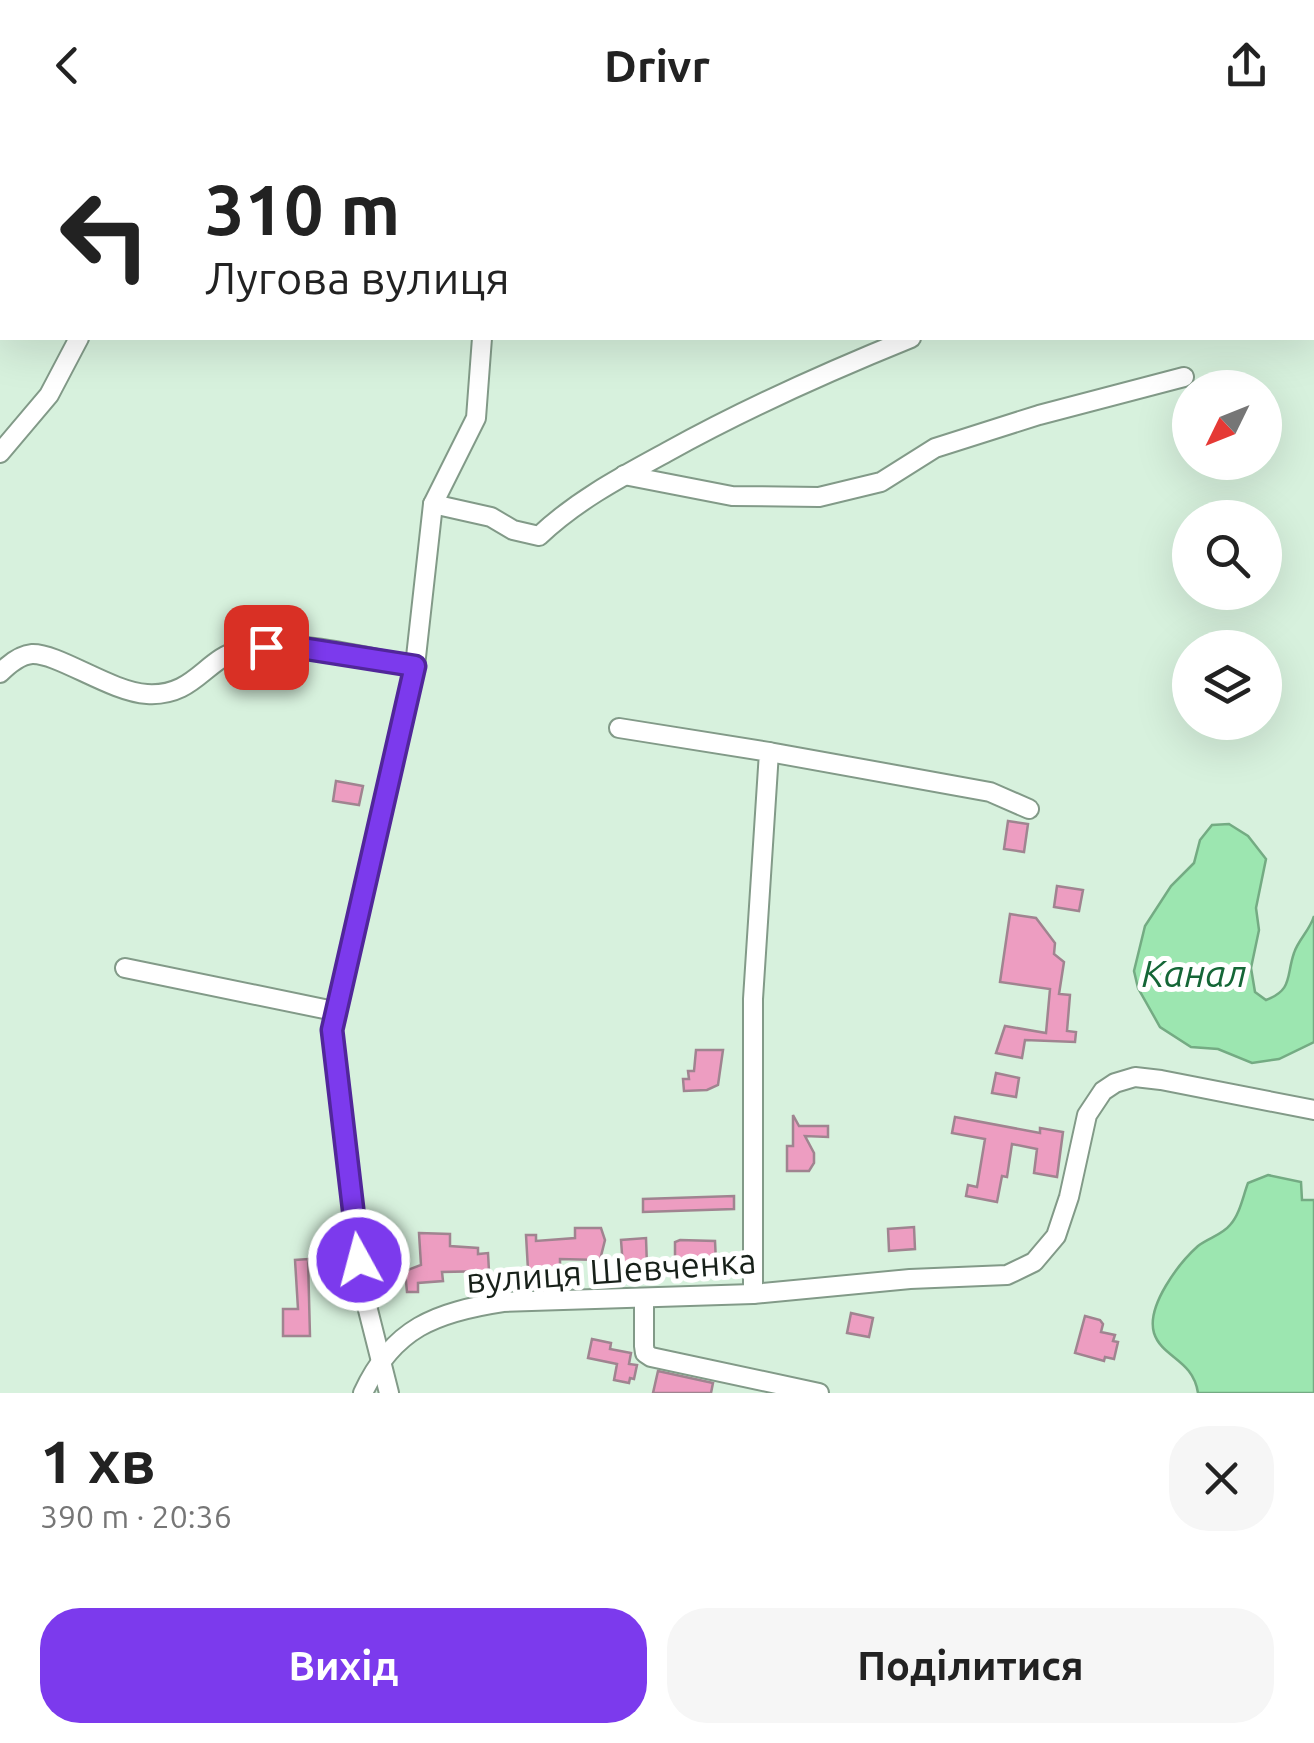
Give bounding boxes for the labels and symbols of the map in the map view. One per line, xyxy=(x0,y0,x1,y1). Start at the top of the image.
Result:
north arrow xyxy=(1172,370,1282,480)
pin xyxy=(224,605,309,690)
water label: Канал xyxy=(1142,952,1247,994)
position arrow xyxy=(307,1208,411,1312)
street label: вулиця Шевченка xyxy=(465,1240,757,1300)

